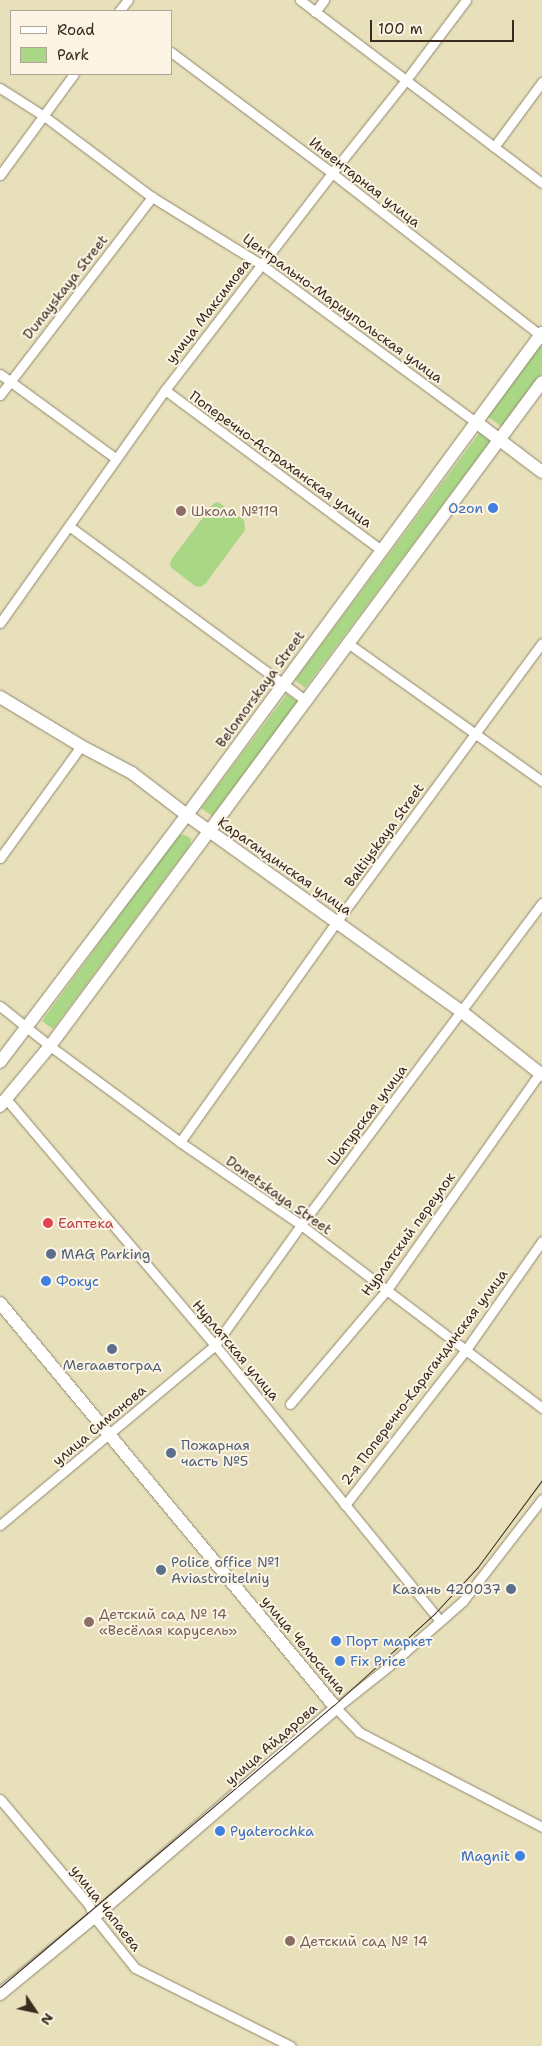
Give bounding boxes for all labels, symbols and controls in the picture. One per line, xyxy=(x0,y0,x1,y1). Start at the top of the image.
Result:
legend xyxy=(10,10,172,75)
scale bar xyxy=(372,10,516,42)
text: 100 m xyxy=(378,19,423,39)
text: Road xyxy=(57,20,95,40)
text: Park xyxy=(57,45,89,65)
street label: Инвентарная улица xyxy=(306,133,424,231)
street label: Центрально-Мариупольская улица xyxy=(240,230,446,386)
street label: Dunayskaya Street xyxy=(19,232,111,342)
street label: улица Максимова xyxy=(162,255,254,367)
street label: Поперечно-Астраханская улица xyxy=(187,387,375,531)
place label: Ozon xyxy=(448,500,483,516)
marker: Ozon xyxy=(487,502,499,514)
place label: Школа №119 xyxy=(191,503,279,519)
marker: Школа №119 xyxy=(175,505,187,517)
street label: Belomorskaya Street xyxy=(212,627,308,751)
street label: Baltiyskaya Street xyxy=(341,780,427,890)
street label: Карагандинская улица xyxy=(215,813,355,919)
street label: Шатурская улица xyxy=(324,1061,410,1169)
street label: Donetskaya Street xyxy=(223,1152,335,1238)
street label: Нурлатский переулок xyxy=(357,1169,459,1299)
place label: Еаптека xyxy=(58,1215,113,1231)
marker: Еаптека xyxy=(42,1217,54,1229)
place label: MAG Parking xyxy=(61,1246,150,1262)
marker: MAG Parking xyxy=(45,1248,57,1260)
street label: 2-я Поперечно-Карагандинская улица xyxy=(337,1266,511,1488)
place label: Фокус xyxy=(56,1273,99,1289)
marker: Фокус xyxy=(40,1275,52,1287)
street label: Нурлатская улица xyxy=(189,1296,283,1404)
marker: Мегаавтоград xyxy=(106,1343,118,1355)
place label: Мегаавтоград xyxy=(63,1357,161,1373)
street label: улица Симонова xyxy=(49,1381,149,1469)
place label: Пожарная часть №5 xyxy=(181,1437,250,1470)
marker: Пожарная часть №5 xyxy=(165,1447,177,1459)
place label: Police office №1 Aviastroitelniy xyxy=(171,1554,280,1586)
marker: Police office №1 Aviastroitelniy xyxy=(155,1564,167,1576)
place label: Казань 420037 xyxy=(392,1581,501,1597)
marker: Казань 420037 xyxy=(505,1583,517,1595)
street label: улица Челюскина xyxy=(258,1593,350,1697)
place label: Детский сад № 14 «Весёлая карусель» xyxy=(99,1606,237,1638)
marker: Детский сад № 14 «Весёлая карусель» xyxy=(83,1616,95,1628)
place label: Порт маркет xyxy=(346,1633,432,1649)
marker: Порт маркет xyxy=(330,1635,342,1647)
place label: Fix Price xyxy=(350,1653,406,1669)
marker: Fix Price xyxy=(334,1655,346,1667)
street label: улица Айдарова xyxy=(222,1700,320,1788)
place label: Pyaterochka xyxy=(230,1823,314,1839)
marker: Pyaterochka xyxy=(214,1825,226,1837)
place label: Magnit xyxy=(461,1848,510,1864)
marker: Magnit xyxy=(514,1850,526,1862)
street label: улица Чапаева xyxy=(67,1862,145,1954)
place label: Детский сад № 14 xyxy=(300,1933,428,1949)
marker: Детский сад № 14 xyxy=(284,1935,296,1947)
north arrow xyxy=(10,1986,60,2036)
text: N xyxy=(37,2010,58,2029)

